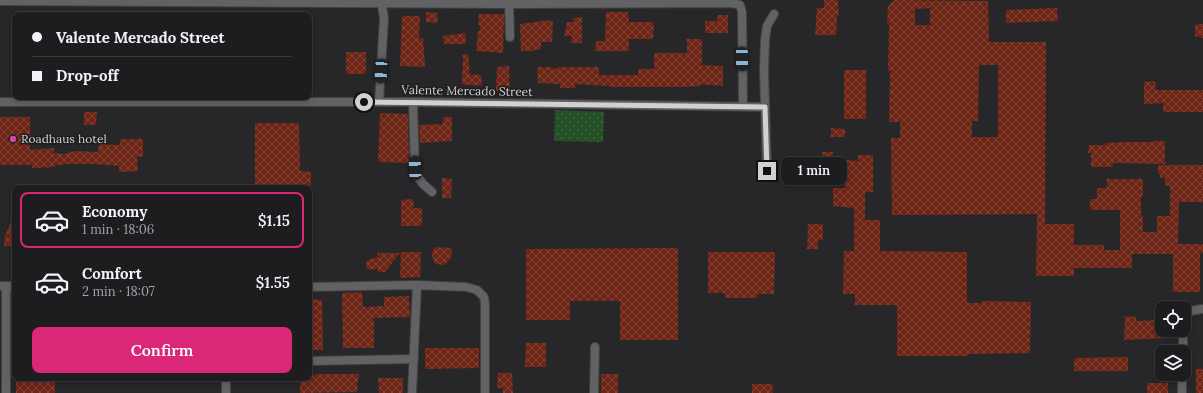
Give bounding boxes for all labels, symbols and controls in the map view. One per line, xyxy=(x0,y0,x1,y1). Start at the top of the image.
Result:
text: Valente Mercado Street xyxy=(56,28,225,47)
car xyxy=(736,47,748,71)
car xyxy=(374,59,388,83)
text: Drop-off xyxy=(56,66,118,85)
street label: Valente Mercado Street xyxy=(400,82,533,99)
route start xyxy=(355,93,373,111)
place label: Roadhaus hotel xyxy=(21,131,107,146)
marker: Roadhaus hotel xyxy=(8,134,18,144)
car xyxy=(409,156,421,180)
callout: 1 min xyxy=(781,157,847,185)
route end xyxy=(758,162,776,180)
text: 1 min xyxy=(798,162,830,179)
icon: car xyxy=(34,202,70,238)
text: Economy xyxy=(82,202,147,221)
text: $1.15 xyxy=(258,211,290,230)
text: 1 min · 18:06 xyxy=(82,221,154,238)
icon: car xyxy=(34,264,70,300)
text: Comfort xyxy=(82,264,142,283)
text: $1.55 xyxy=(256,273,290,292)
text: 2 min · 18:07 xyxy=(82,283,155,300)
map controls xyxy=(1155,301,1191,381)
button: locate xyxy=(1155,301,1191,337)
button: Confirm xyxy=(32,327,292,373)
button: layers xyxy=(1155,345,1191,381)

